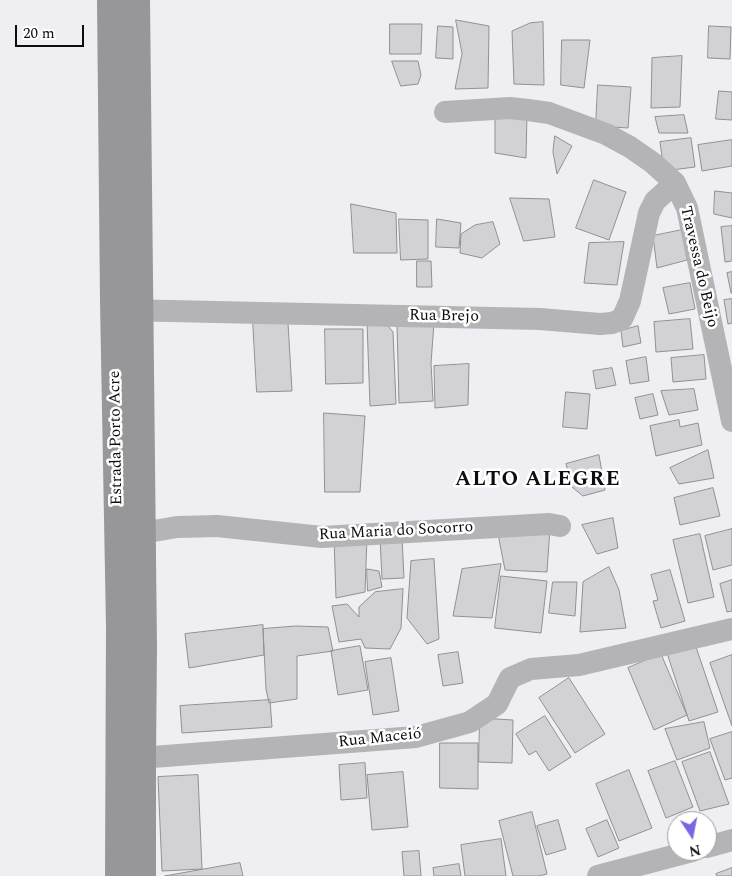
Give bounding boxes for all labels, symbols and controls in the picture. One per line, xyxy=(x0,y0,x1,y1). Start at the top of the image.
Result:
scale bar xyxy=(18,15,86,47)
text: 20 m xyxy=(23,22,55,45)
street label: Travessa do Beijo xyxy=(675,204,721,330)
street label: Rua Brejo xyxy=(409,307,479,327)
street label: Estrada Porto Acre xyxy=(106,370,128,506)
district label: ALTO ALEGRE xyxy=(454,468,622,494)
street label: Rua Maria do Socorro xyxy=(318,518,474,546)
street label: Rua Maceió xyxy=(337,725,423,753)
north arrow xyxy=(667,811,717,861)
text: N xyxy=(687,839,702,862)

